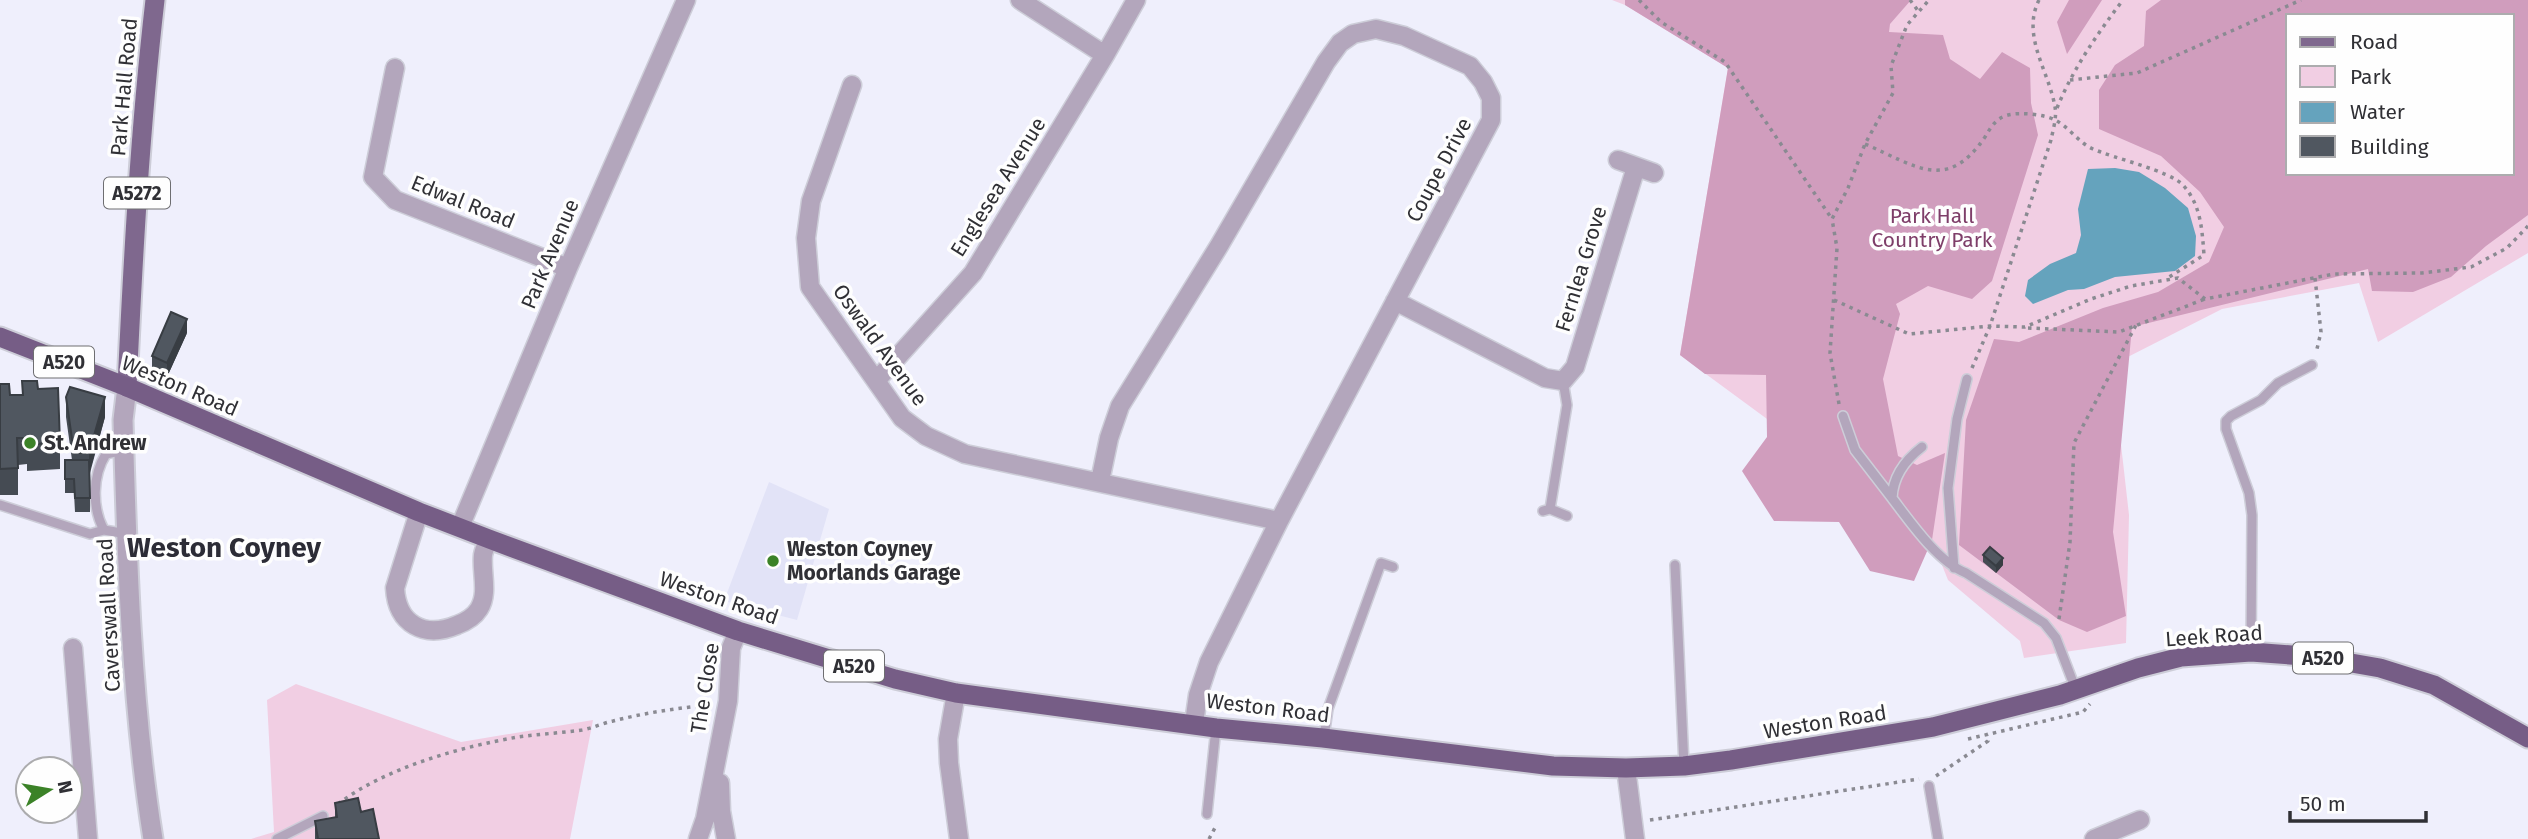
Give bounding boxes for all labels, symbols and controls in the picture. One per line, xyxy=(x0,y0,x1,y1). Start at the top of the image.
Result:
legend xyxy=(2286,14,2514,175)
street label: Park Hall Road xyxy=(105,17,143,157)
text: Road xyxy=(2350,29,2398,55)
text: Park xyxy=(2350,64,2392,90)
text: Water xyxy=(2350,99,2405,125)
street label: Englesea Avenue xyxy=(945,112,1051,262)
street label: Coupe Drive xyxy=(1401,113,1477,227)
text: Building xyxy=(2350,134,2429,160)
street label: Edwal Road xyxy=(407,169,519,235)
road number: A5272 xyxy=(104,178,170,209)
street label: Park Avenue xyxy=(515,195,585,313)
street label: Fernlea Grove xyxy=(1550,203,1612,335)
park label: Park Hall Country Park xyxy=(1871,203,1993,253)
street label: Oswald Avenue xyxy=(827,279,933,411)
road number: A520 xyxy=(34,346,94,378)
street label: Weston Road xyxy=(118,350,242,422)
place label: St. Andrew xyxy=(44,430,147,456)
marker: St. Andrew xyxy=(22,435,38,451)
district label: Weston Coyney xyxy=(127,531,321,564)
place label: Weston Coyney Moorlands Garage xyxy=(787,536,961,586)
street label: Caverswall Road xyxy=(92,537,126,693)
marker: Weston Coyney Moorlands Garage xyxy=(765,553,781,569)
street label: Weston Road xyxy=(656,565,782,631)
street label: Leek Road xyxy=(2164,620,2264,652)
street label: The Close xyxy=(685,641,725,735)
road number: A520 xyxy=(2293,642,2353,674)
road number: A520 xyxy=(824,650,884,681)
street label: Weston Road xyxy=(1205,688,1331,728)
street label: Weston Road xyxy=(1762,699,1888,745)
north arrow xyxy=(14,755,84,825)
text: N xyxy=(53,778,78,795)
scale bar xyxy=(2290,780,2426,824)
text: 50 m xyxy=(2300,791,2346,817)

